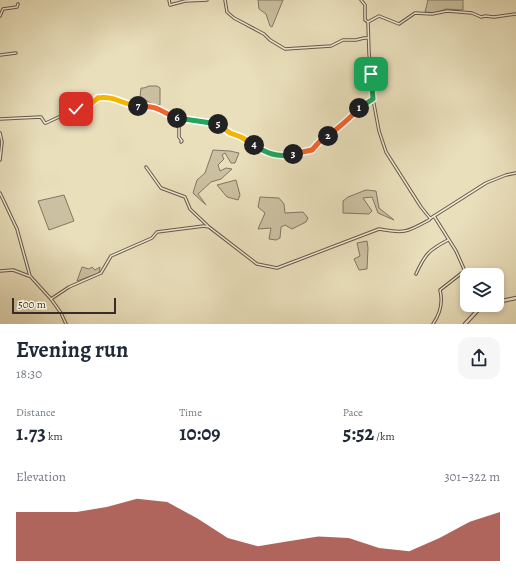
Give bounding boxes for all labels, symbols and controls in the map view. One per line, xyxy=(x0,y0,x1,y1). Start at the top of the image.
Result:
pin xyxy=(354,57,388,91)
icon: arrive xyxy=(360,63,382,85)
pin xyxy=(59,92,93,126)
pin: 7 xyxy=(128,96,148,116)
icon: check xyxy=(65,98,87,120)
text: 7 xyxy=(136,98,140,113)
pin: 1 xyxy=(349,98,369,118)
text: 1 xyxy=(357,100,361,115)
pin: 6 xyxy=(167,108,187,128)
text: 6 xyxy=(174,110,180,125)
pin: 5 xyxy=(208,114,228,134)
text: 5 xyxy=(216,116,220,131)
pin: 2 xyxy=(318,126,338,146)
text: 2 xyxy=(325,128,331,143)
pin: 4 xyxy=(244,135,264,155)
text: 4 xyxy=(251,137,257,152)
pin: 3 xyxy=(283,144,303,164)
text: 3 xyxy=(291,146,295,161)
map controls xyxy=(460,268,504,312)
button: layers xyxy=(460,268,504,312)
scale bar xyxy=(12,296,116,315)
text: 500 m xyxy=(18,297,46,312)
text: Evening run xyxy=(16,335,128,365)
button: share xyxy=(458,337,500,379)
text: 18:30 xyxy=(16,365,42,382)
text: Distance xyxy=(16,405,55,420)
text: Time xyxy=(179,405,202,420)
text: Pace xyxy=(343,405,363,420)
text: 1.73 xyxy=(16,420,46,447)
text: 10:09 xyxy=(179,420,221,447)
text: 5:52 xyxy=(343,420,374,447)
text: km xyxy=(46,429,63,444)
text: /km xyxy=(374,429,395,444)
text: Elevation xyxy=(16,468,66,485)
text: 301–322 m xyxy=(444,468,500,485)

